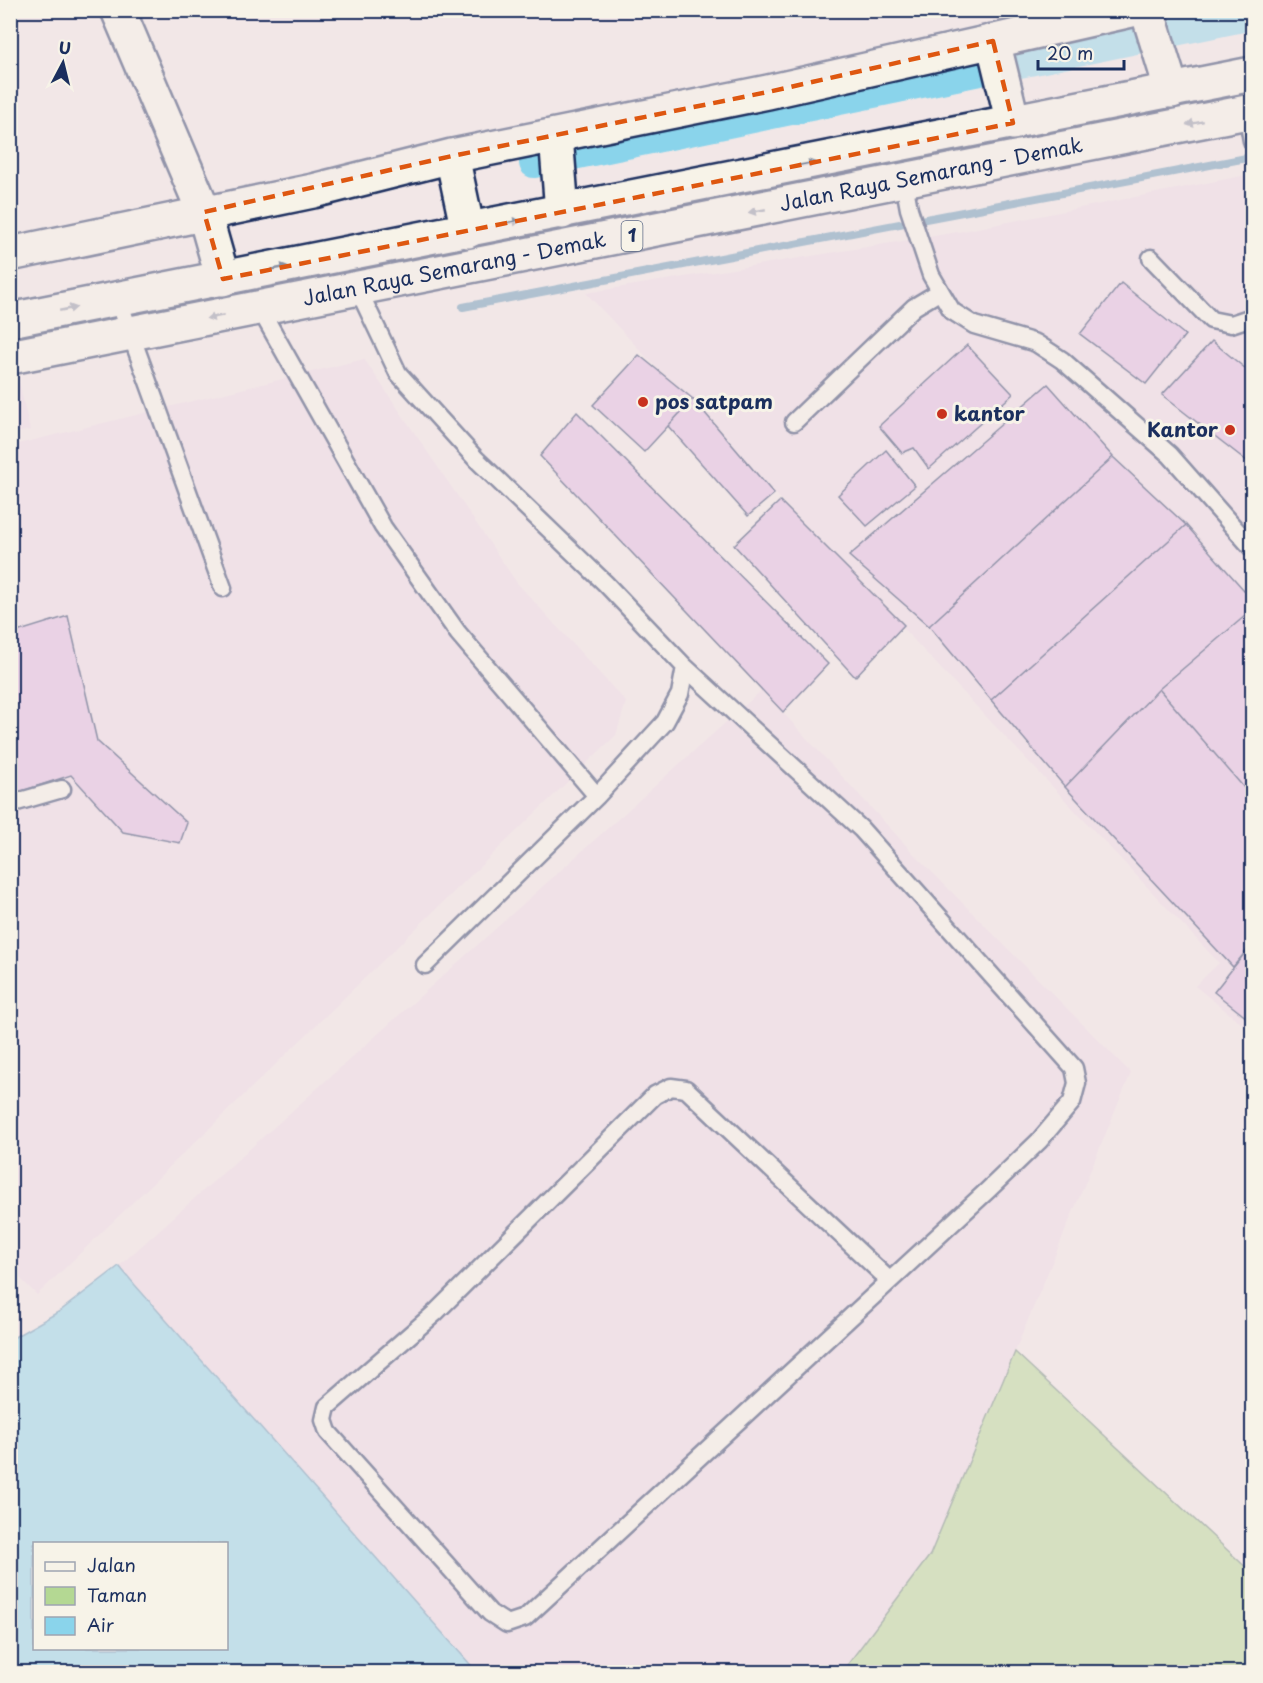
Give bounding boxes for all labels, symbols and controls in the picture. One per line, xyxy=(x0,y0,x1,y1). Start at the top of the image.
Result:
north arrow xyxy=(33,33,93,93)
scale bar xyxy=(1038,33,1124,71)
text: U xyxy=(57,34,72,60)
text: 20 m xyxy=(1047,39,1093,66)
one-way arrow xyxy=(1185,119,1204,128)
street label: Jalan Raya Semarang - Demak xyxy=(777,129,1085,218)
one-way arrow xyxy=(798,159,817,168)
one-way arrow xyxy=(747,207,766,216)
one-way arrow xyxy=(503,217,522,226)
road number: 1 xyxy=(622,221,642,251)
street label: Jalan Raya Semarang - Demak xyxy=(300,223,608,313)
one-way arrow xyxy=(271,263,290,272)
one-way arrow xyxy=(59,304,78,313)
one-way arrow xyxy=(206,313,225,322)
place label: pos satpam xyxy=(655,386,773,416)
marker: pos satpam xyxy=(636,395,650,409)
place label: kantor xyxy=(954,398,1025,428)
marker: kantor xyxy=(935,407,949,421)
place label: Kantor xyxy=(1147,414,1219,444)
marker: Kantor xyxy=(1223,423,1237,437)
legend xyxy=(33,1542,228,1650)
text: Jalan xyxy=(87,1551,136,1578)
text: Taman xyxy=(87,1581,147,1608)
text: Air xyxy=(87,1611,115,1638)

